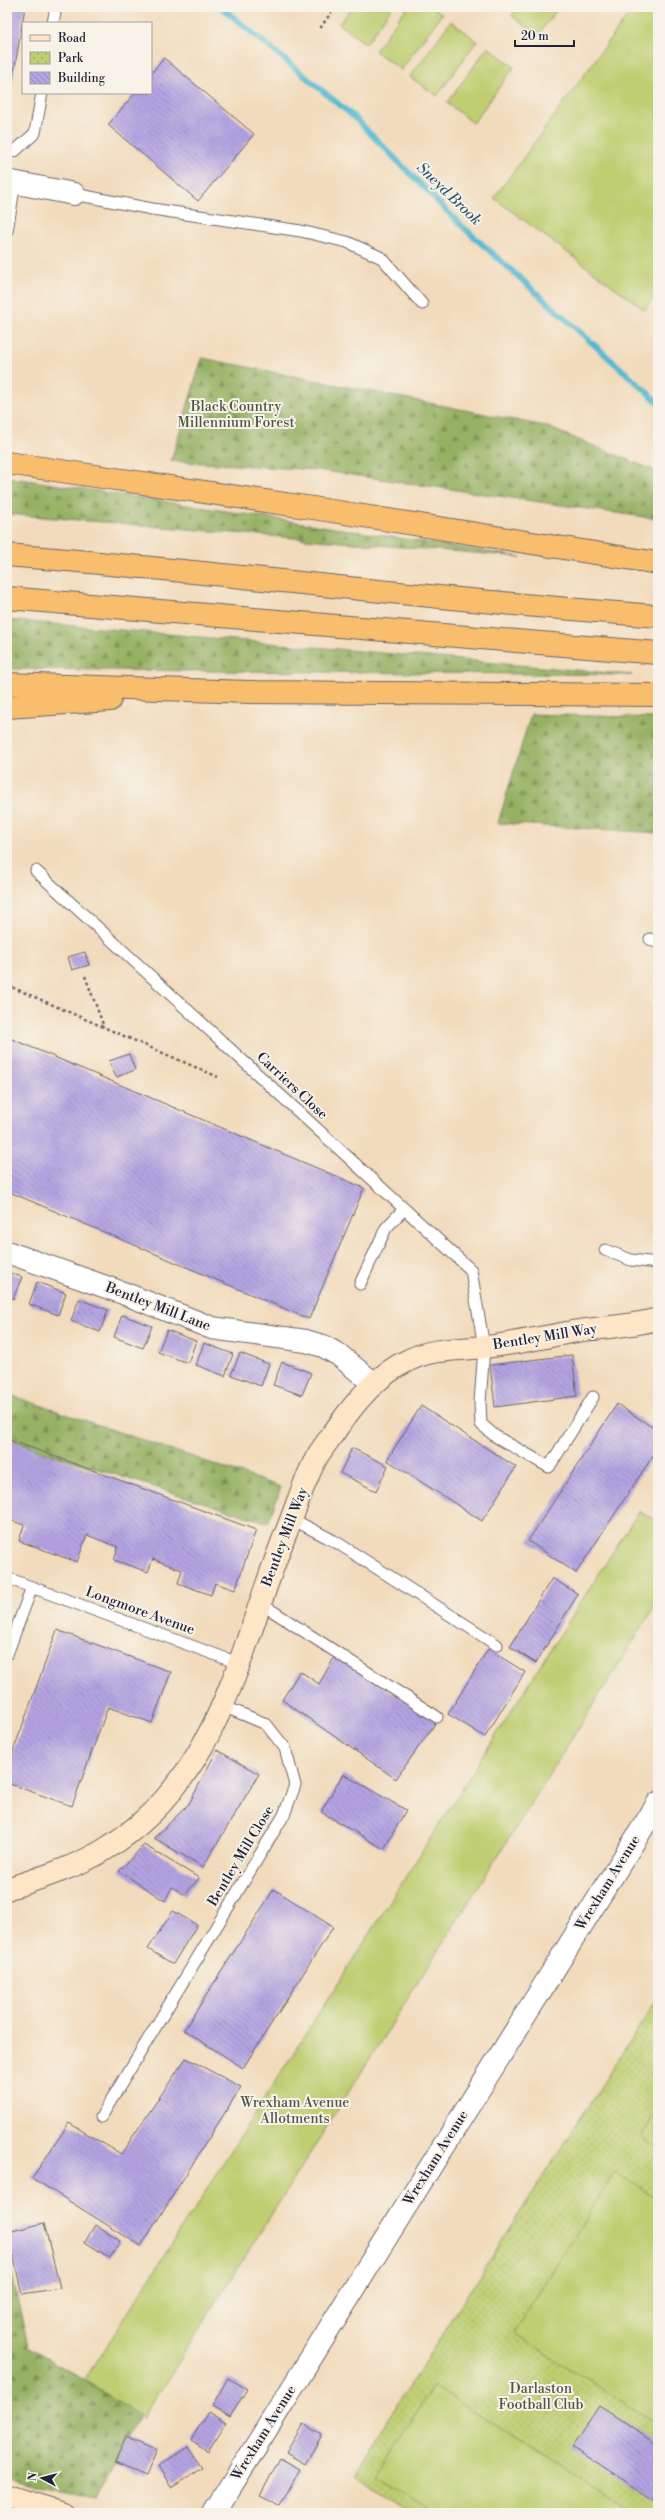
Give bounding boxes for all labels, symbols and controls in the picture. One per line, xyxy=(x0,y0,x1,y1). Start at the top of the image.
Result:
legend xyxy=(22,22,152,94)
scale bar xyxy=(515,22,574,48)
text: 20 m xyxy=(521,29,549,44)
text: Road xyxy=(58,31,86,46)
text: Park xyxy=(58,51,84,66)
text: Building xyxy=(57,71,106,86)
water label: Sneyd Brook xyxy=(413,158,485,230)
park label: Black Country Millennium Forest xyxy=(177,398,295,432)
street label: Carriers Close xyxy=(253,1048,331,1124)
street label: Bentley Mill Lane xyxy=(102,1278,213,1335)
street label: Bentley Mill Way xyxy=(491,1320,598,1354)
street label: Bentley Mill Way xyxy=(257,1485,312,1590)
street label: Longmore Avenue xyxy=(83,1583,197,1639)
street label: Bentley Mill Close xyxy=(203,1802,278,1910)
street label: Wrexham Avenue xyxy=(571,1832,644,1935)
park label: Wrexham Avenue Allotments xyxy=(240,2094,349,2128)
street label: Wrexham Avenue xyxy=(399,2107,472,2210)
park label: Darlaston Football Club xyxy=(499,2380,583,2414)
street label: Wrexham Avenue xyxy=(227,2382,300,2485)
north arrow xyxy=(22,2458,62,2498)
text: N xyxy=(26,2471,41,2482)

